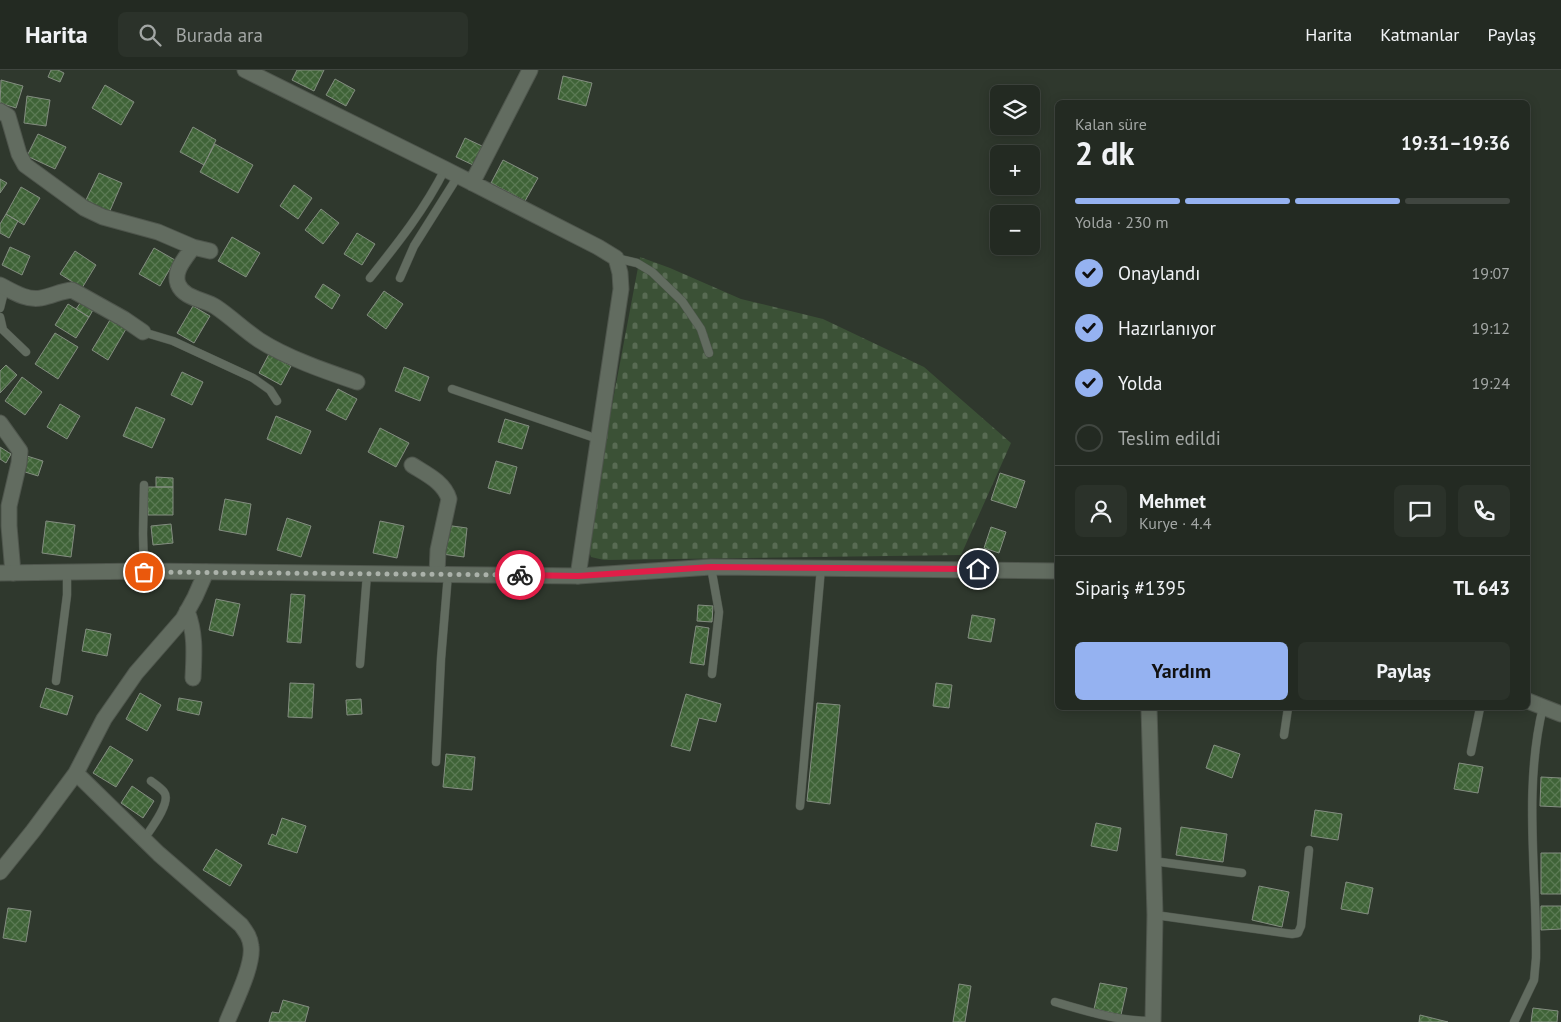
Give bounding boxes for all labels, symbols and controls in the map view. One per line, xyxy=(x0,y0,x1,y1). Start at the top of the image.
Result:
search box xyxy=(118,12,468,57)
text: Harita xyxy=(25,19,88,50)
icon: search xyxy=(136,21,164,49)
text: Burada ara xyxy=(176,23,263,47)
text: Harita xyxy=(1305,23,1352,46)
text: Katmanlar xyxy=(1380,23,1459,46)
text: Paylaş xyxy=(1487,23,1536,46)
map controls xyxy=(990,85,1040,255)
button: layers xyxy=(990,85,1040,135)
text: Kalan süre xyxy=(1075,114,1147,134)
text: 19:31–19:36 xyxy=(1401,131,1510,155)
text: 2 dk xyxy=(1075,132,1134,174)
button: + xyxy=(990,145,1040,195)
button: − xyxy=(990,205,1040,255)
text: Yolda · 230 m xyxy=(1075,212,1169,232)
icon: check xyxy=(1075,259,1103,287)
text: Onaylandı xyxy=(1118,261,1200,285)
text: 19:07 xyxy=(1472,263,1510,283)
icon: check xyxy=(1075,314,1103,342)
text: Hazırlanıyor xyxy=(1118,316,1216,340)
text: 19:12 xyxy=(1472,318,1510,338)
icon: check xyxy=(1075,369,1103,397)
text: Yolda xyxy=(1118,371,1162,395)
text: 19:24 xyxy=(1472,373,1510,393)
text: Teslim edildi xyxy=(1118,426,1221,450)
button: person xyxy=(1075,485,1127,537)
button: chat xyxy=(1394,485,1446,537)
button: phone xyxy=(1458,485,1510,537)
text: Mehmet xyxy=(1139,489,1206,513)
text: Kurye · 4.4 xyxy=(1139,513,1211,533)
pin xyxy=(957,548,999,590)
courier xyxy=(495,550,545,600)
pin xyxy=(123,551,165,593)
icon: home xyxy=(964,555,992,583)
icon: bag xyxy=(130,558,158,586)
icon: bike xyxy=(506,561,534,589)
text: Sipariş #1395 xyxy=(1075,576,1186,600)
text: TL 643 xyxy=(1453,576,1510,600)
button: Yardım xyxy=(1075,642,1288,700)
button: Paylaş xyxy=(1298,642,1510,700)

